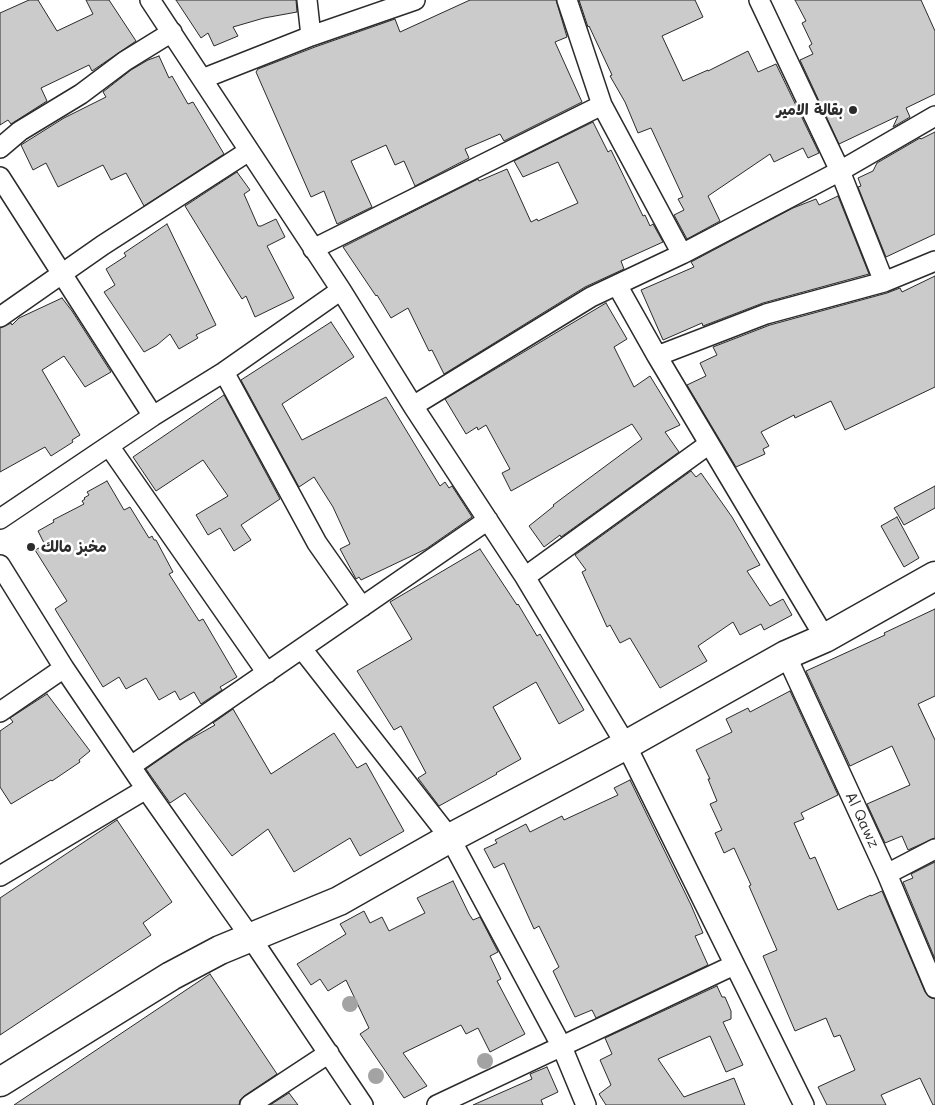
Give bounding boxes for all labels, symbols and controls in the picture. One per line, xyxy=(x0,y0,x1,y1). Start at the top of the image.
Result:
place label: بقالة الامير xyxy=(776,101,843,119)
marker: بقالة الامير xyxy=(847,104,859,116)
place label: مخبز مالك xyxy=(41,538,107,556)
marker: مخبز مالك xyxy=(25,541,37,553)
street label: Al Qawz xyxy=(841,789,883,851)

